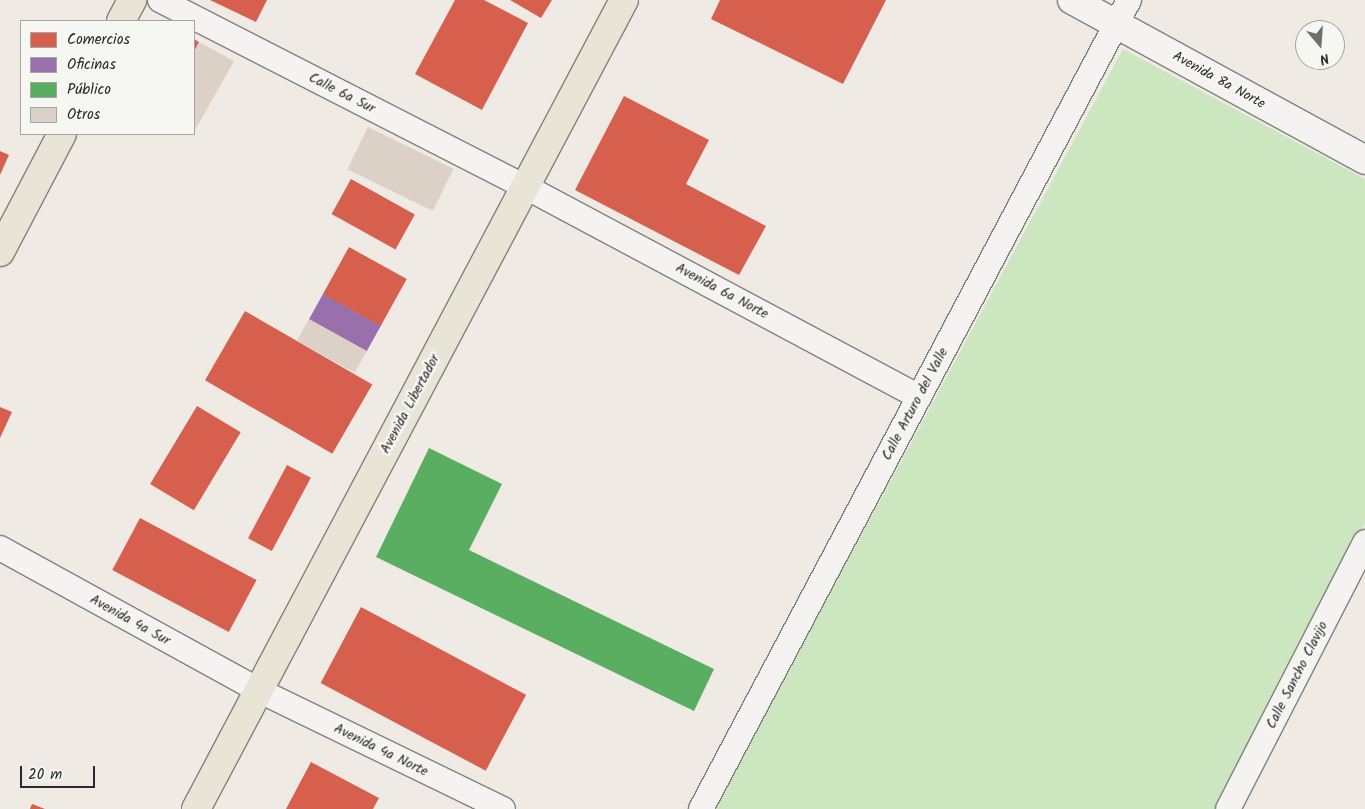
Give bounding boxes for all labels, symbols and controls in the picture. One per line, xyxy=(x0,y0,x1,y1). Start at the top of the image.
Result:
legend xyxy=(20,20,195,135)
north arrow xyxy=(1295,20,1345,70)
text: Comercios xyxy=(67,28,130,52)
text: N xyxy=(1317,46,1332,70)
street label: Avenida 8a Norte xyxy=(1170,48,1268,112)
text: Oficinas xyxy=(67,53,116,77)
street label: Calle 6a Sur xyxy=(306,69,378,117)
text: Público xyxy=(67,78,111,102)
text: Otros xyxy=(67,103,100,127)
street label: Avenida 6a Norte xyxy=(673,259,771,323)
street label: Calle Arturo del Valle xyxy=(878,345,952,463)
street label: Avenida Libertador xyxy=(377,352,443,456)
street label: Avenida 4a Sur xyxy=(87,591,173,649)
street label: Calle Sancho Clavijo xyxy=(1263,618,1331,732)
street label: Avenida 4a Norte xyxy=(331,720,431,780)
scale bar xyxy=(22,756,98,788)
text: 20 m xyxy=(28,763,62,787)

